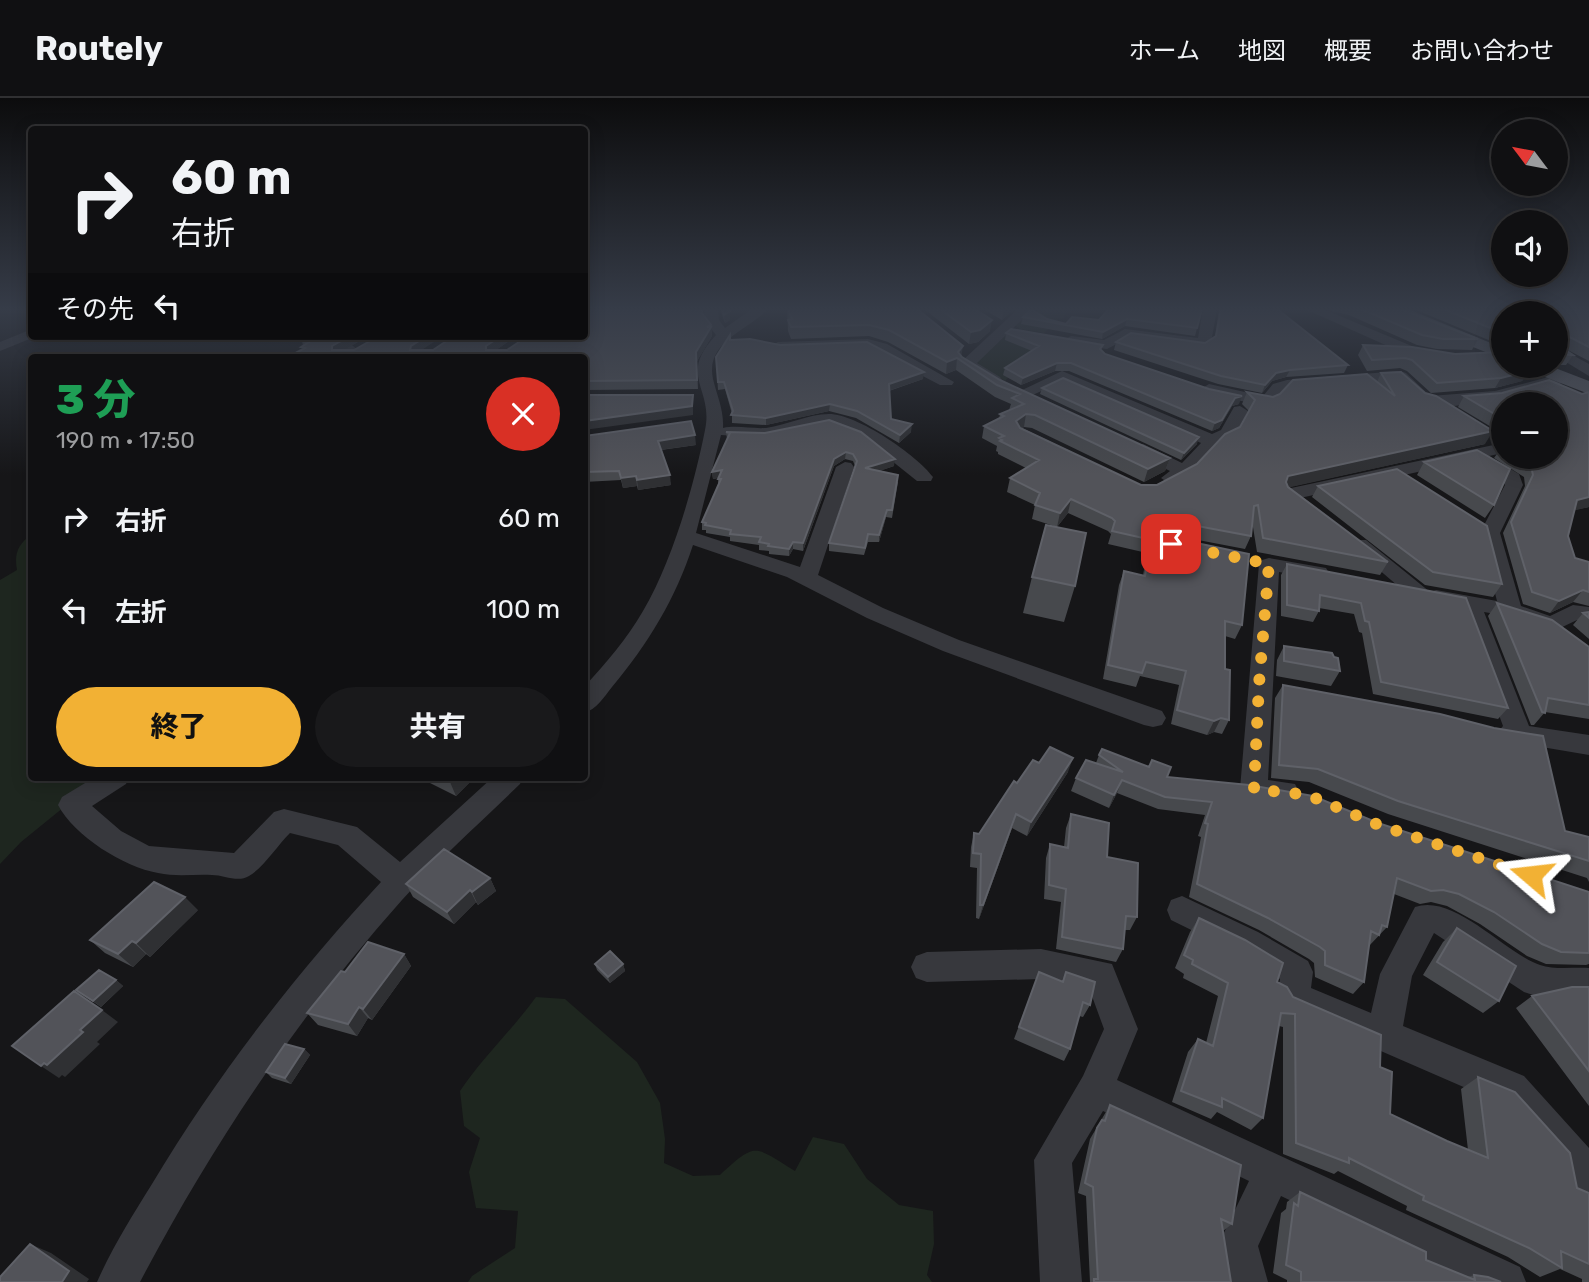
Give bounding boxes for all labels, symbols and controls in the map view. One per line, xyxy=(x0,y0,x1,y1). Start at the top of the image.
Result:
text: Routely xyxy=(35,29,163,68)
text: ホーム xyxy=(1129,37,1200,65)
text: 地図 xyxy=(1238,37,1286,65)
text: 概要 xyxy=(1324,37,1372,65)
text: お問い合わせ xyxy=(1410,37,1554,65)
north arrow xyxy=(1491,119,1568,196)
map controls xyxy=(1491,119,1568,469)
text: 60 m xyxy=(171,148,292,206)
icon: right xyxy=(56,154,147,245)
button: sound xyxy=(1491,210,1568,287)
text: 右折 xyxy=(171,214,235,252)
icon: left xyxy=(148,287,186,325)
text: その先 xyxy=(56,294,134,325)
button: + xyxy=(1491,301,1568,378)
text: 3 分 xyxy=(56,375,135,425)
button: close xyxy=(486,377,560,451)
button: − xyxy=(1491,392,1568,469)
text: 190 m · 17:50 xyxy=(56,426,195,454)
icon: right xyxy=(56,500,94,538)
text: 60 m xyxy=(498,503,560,534)
text: 右折 xyxy=(115,506,167,537)
pin xyxy=(1141,514,1201,574)
icon: arrive xyxy=(1152,525,1190,563)
icon: left xyxy=(56,591,94,629)
text: 100 m xyxy=(486,594,560,625)
text: 左折 xyxy=(115,597,167,628)
button: 終了 xyxy=(56,687,301,767)
button: 共有 xyxy=(315,687,560,767)
position arrow xyxy=(1494,838,1568,912)

